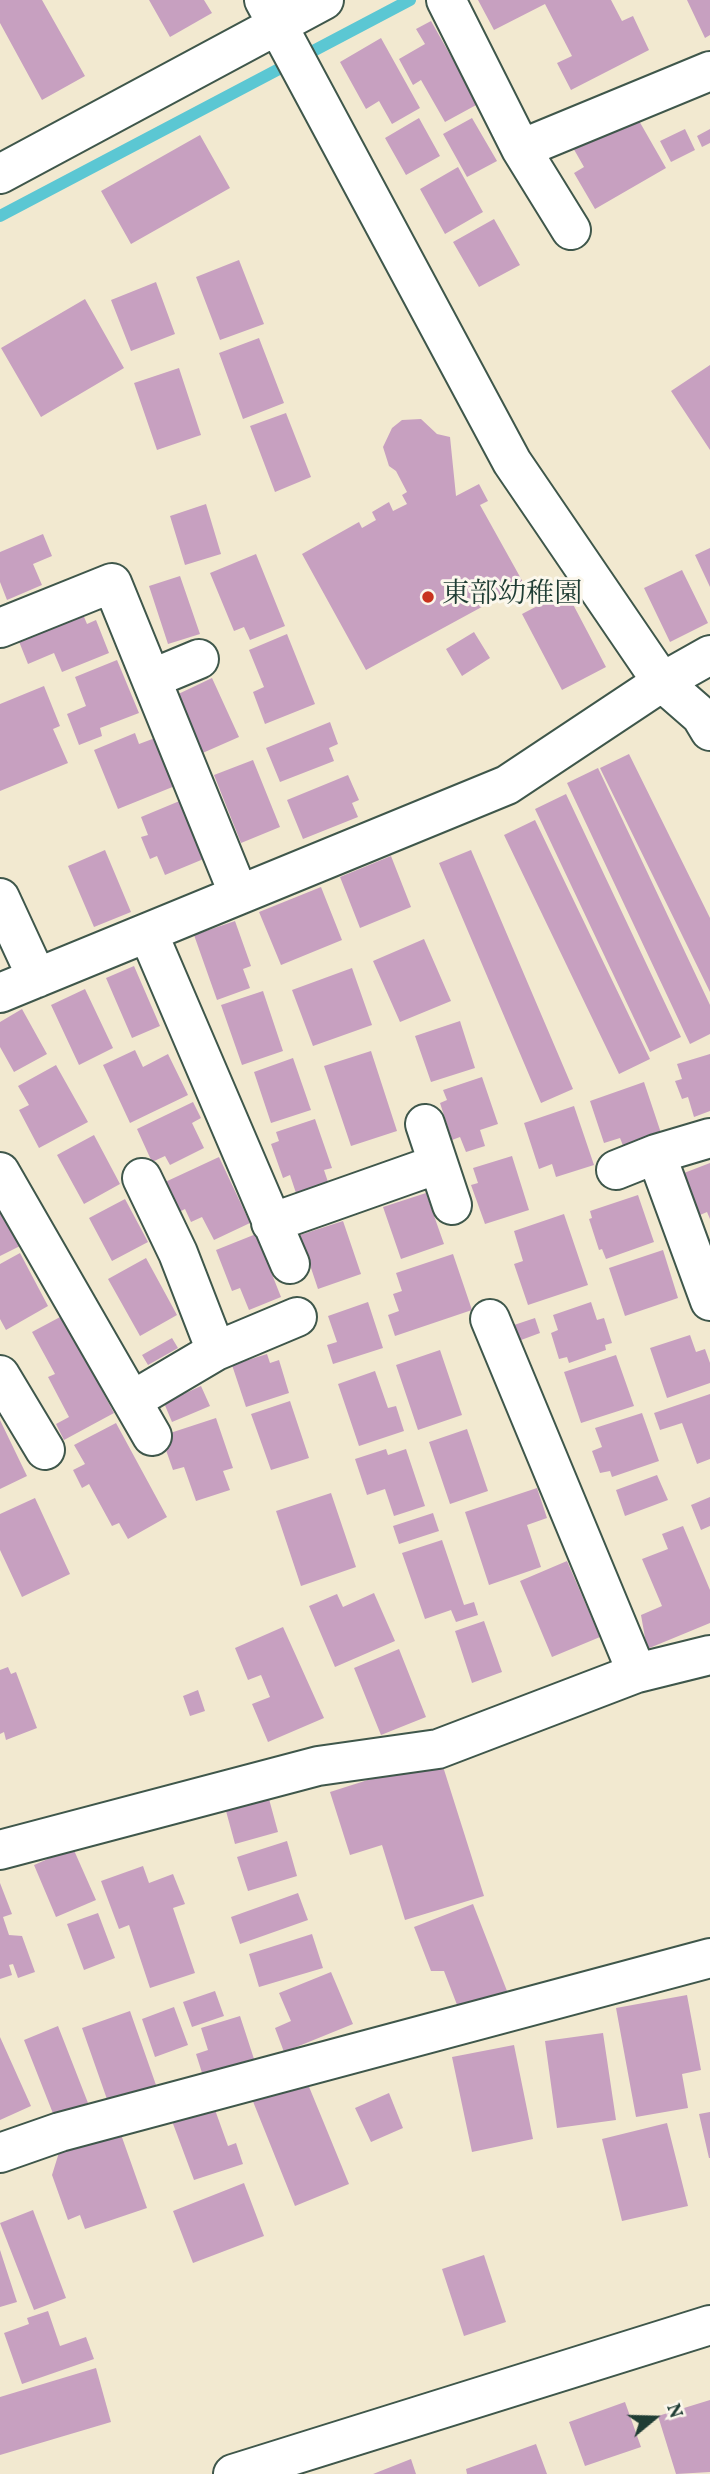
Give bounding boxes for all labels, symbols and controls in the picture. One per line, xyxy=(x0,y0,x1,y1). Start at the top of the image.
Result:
place label: 東部幼稚園 xyxy=(442,580,582,614)
marker: 東部幼稚園 xyxy=(420,589,436,605)
north arrow xyxy=(619,2383,689,2453)
text: N xyxy=(659,2400,688,2422)

